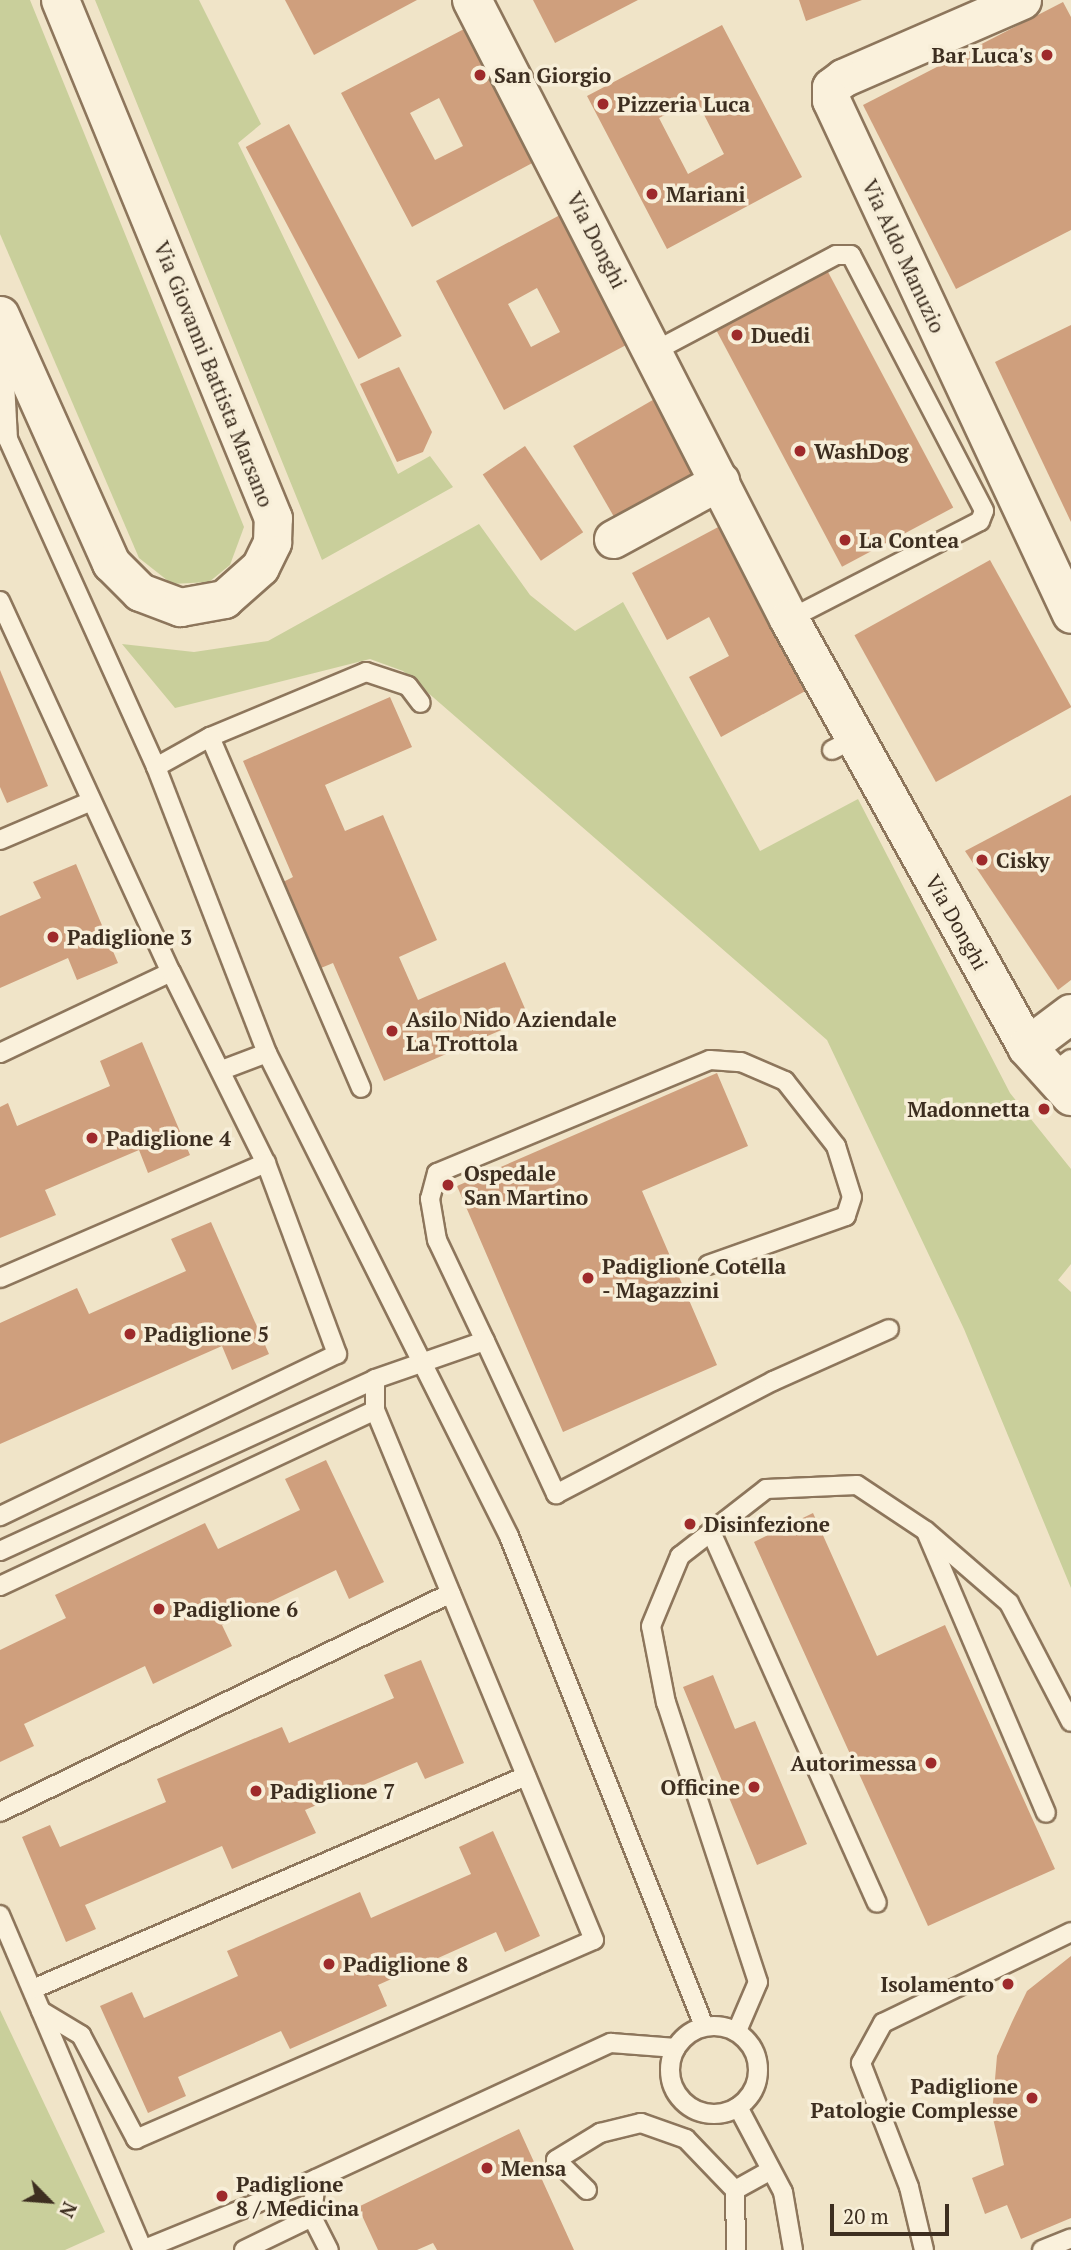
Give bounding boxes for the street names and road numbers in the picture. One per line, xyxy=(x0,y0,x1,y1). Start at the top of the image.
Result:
street label: Via Aldo Manuzio xyxy=(857,175,951,337)
street label: Via Donghi xyxy=(562,187,632,293)
street label: Via Giovanni Battista Marsano xyxy=(149,237,279,511)
street label: Via Donghi xyxy=(921,870,993,974)

